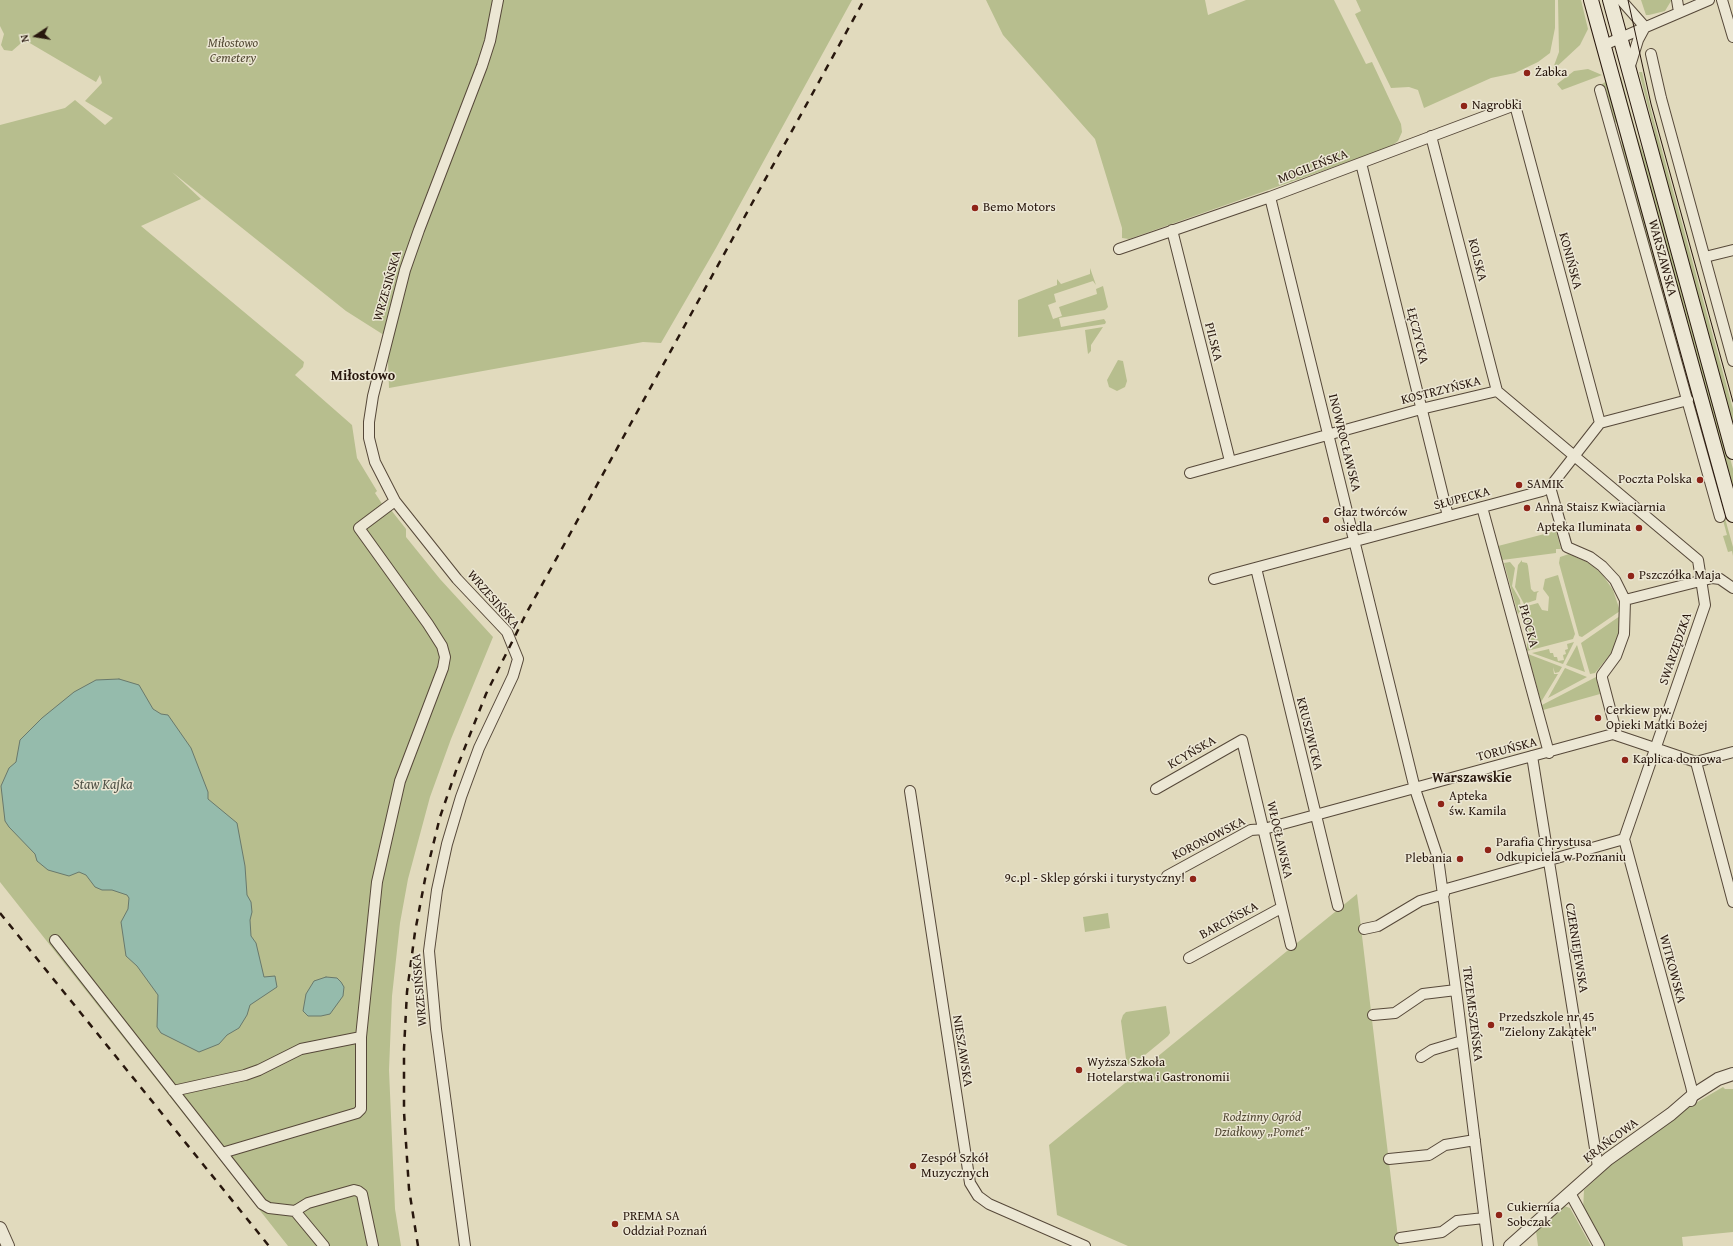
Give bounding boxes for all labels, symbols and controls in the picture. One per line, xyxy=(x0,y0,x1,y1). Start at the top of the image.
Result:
north arrow xyxy=(16,16,56,56)
text: N xyxy=(16,33,33,44)
park label: Miłostowo Cemetery xyxy=(208,36,258,67)
place label: Żabka xyxy=(1535,65,1568,81)
marker: Żabka xyxy=(1522,68,1532,78)
place label: Nagrobki xyxy=(1472,98,1522,114)
marker: Nagrobki xyxy=(1459,101,1469,111)
street label: MOGILEŃSKA xyxy=(1276,147,1350,187)
place label: Bemo Motors xyxy=(983,200,1056,216)
marker: Bemo Motors xyxy=(970,203,980,213)
street label: WARSZAWSKA xyxy=(1644,218,1680,298)
street label: KONIŃSKA xyxy=(1555,231,1585,291)
street label: KOLSKA xyxy=(1464,237,1490,283)
street label: WRZESIŃSKA xyxy=(370,249,406,323)
street label: ŁĘCZYCKA xyxy=(1402,306,1432,366)
street label: PILSKA xyxy=(1201,321,1225,363)
district label: Miłostowo xyxy=(331,368,395,384)
street label: KOSTRZYŃSKA xyxy=(1400,374,1482,408)
street label: INOWROCŁAWSKA xyxy=(1324,392,1364,494)
place label: Poczta Polska xyxy=(1618,472,1692,488)
marker: Poczta Polska xyxy=(1695,475,1705,485)
place label: SAMIK xyxy=(1527,477,1564,493)
marker: SAMIK xyxy=(1514,480,1524,490)
street label: SŁUPECKA xyxy=(1432,484,1492,514)
place label: Anna Staisz Kwiaciarnia xyxy=(1535,500,1666,516)
marker: Anna Staisz Kwiaciarnia xyxy=(1522,503,1532,513)
place label: Głaz twórców osiedla xyxy=(1334,505,1407,536)
marker: Głaz twórców osiedla xyxy=(1321,515,1331,525)
place label: Apteka Iluminata xyxy=(1537,520,1631,536)
marker: Apteka Iluminata xyxy=(1634,523,1644,533)
street label: WRZESIŃSKA xyxy=(463,567,523,633)
place label: Pszczółka Maja xyxy=(1639,568,1721,584)
marker: Pszczółka Maja xyxy=(1626,571,1636,581)
street label: PŁOCKA xyxy=(1515,603,1541,649)
street label: SWARZĘDZKA xyxy=(1656,611,1696,687)
street label: KRUSZWICKA xyxy=(1292,696,1326,772)
place label: Cerkiew pw. Opieki Matki Bożej xyxy=(1606,703,1708,734)
marker: Cerkiew pw. Opieki Matki Bożej xyxy=(1593,713,1603,723)
street label: KCYŃSKA xyxy=(1165,733,1219,773)
street label: TORUŃSKA xyxy=(1475,734,1539,766)
place label: Kaplica domowa xyxy=(1633,752,1722,768)
marker: Kaplica domowa xyxy=(1620,755,1630,765)
district label: Warszawskie xyxy=(1432,770,1512,786)
water label: Staw Kajka xyxy=(73,777,133,793)
place label: Apteka św. Kamila xyxy=(1449,789,1506,820)
marker: Apteka św. Kamila xyxy=(1436,799,1446,809)
street label: WŁOCŁAWSKA xyxy=(1263,800,1295,880)
street label: KORONOWSKA xyxy=(1170,814,1248,864)
place label: Parafia Chrystusa Odkupiciela w Poznaniu xyxy=(1496,835,1626,866)
marker: Parafia Chrystusa Odkupiciela w Poznaniu xyxy=(1483,845,1493,855)
place label: Plebania xyxy=(1405,851,1452,867)
marker: Plebania xyxy=(1455,854,1465,864)
place label: 9c.pl - Sklep górski i turystyczny! xyxy=(1005,871,1185,887)
marker: 9c.pl - Sklep górski i turystyczny! xyxy=(1188,874,1198,884)
street label: BARCIŃSKA xyxy=(1197,899,1261,943)
street label: CZERNIEJEWSKA xyxy=(1561,902,1591,994)
street label: WITKOWSKA xyxy=(1655,933,1689,1005)
street label: WRZESIŃSKA xyxy=(409,953,431,1027)
street label: TRZEMESZEŃSKA xyxy=(1458,966,1486,1062)
place label: Przedszkole nr 45 "Zielony Zakątek" xyxy=(1499,1010,1597,1041)
street label: NIESZAWSKA xyxy=(949,1014,975,1088)
marker: Przedszkole nr 45 "Zielony Zakątek" xyxy=(1486,1020,1496,1030)
place label: Wyższa Szkoła Hotelarstwa i Gastronomii xyxy=(1087,1055,1230,1086)
marker: Wyższa Szkoła Hotelarstwa i Gastronomii xyxy=(1074,1065,1084,1075)
park label: Rodzinny Ogród Działkowy „Pomet” xyxy=(1214,1110,1310,1141)
street label: KRAŃCOWA xyxy=(1581,1115,1641,1167)
place label: Zespół Szkół Muzycznych xyxy=(921,1151,989,1182)
marker: Zespół Szkół Muzycznych xyxy=(908,1161,918,1171)
place label: Cukiernia Sobczak xyxy=(1507,1200,1560,1231)
place label: PREMA SA Oddział Poznań xyxy=(623,1209,707,1240)
marker: Cukiernia Sobczak xyxy=(1494,1210,1504,1220)
marker: PREMA SA Oddział Poznań xyxy=(610,1219,620,1229)

